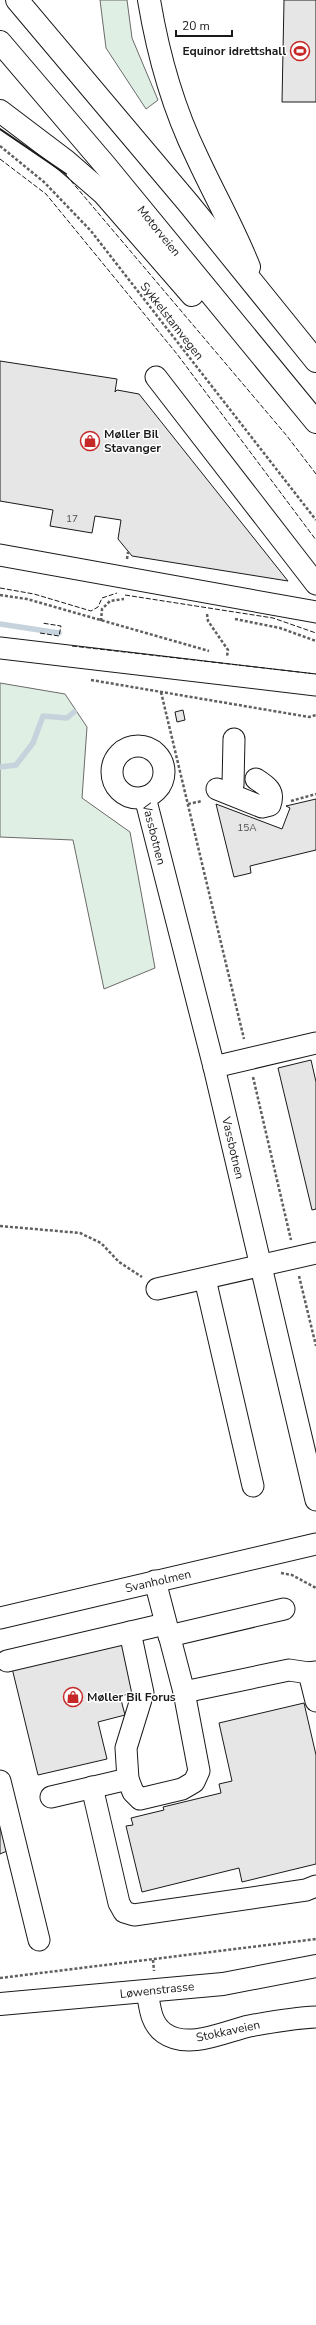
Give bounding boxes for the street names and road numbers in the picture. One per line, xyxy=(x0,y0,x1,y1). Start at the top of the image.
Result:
street label: Motorveien xyxy=(134,202,184,260)
street label: Sykkelstamvegen xyxy=(137,279,207,363)
street label: Vassbotnen xyxy=(138,800,169,867)
street label: Vassbotnen xyxy=(218,1114,248,1181)
street label: Svanholmen xyxy=(124,1566,192,1596)
street label: Løwenstrasse xyxy=(119,1978,195,2002)
street label: Stokkaveien xyxy=(195,2016,261,2046)

